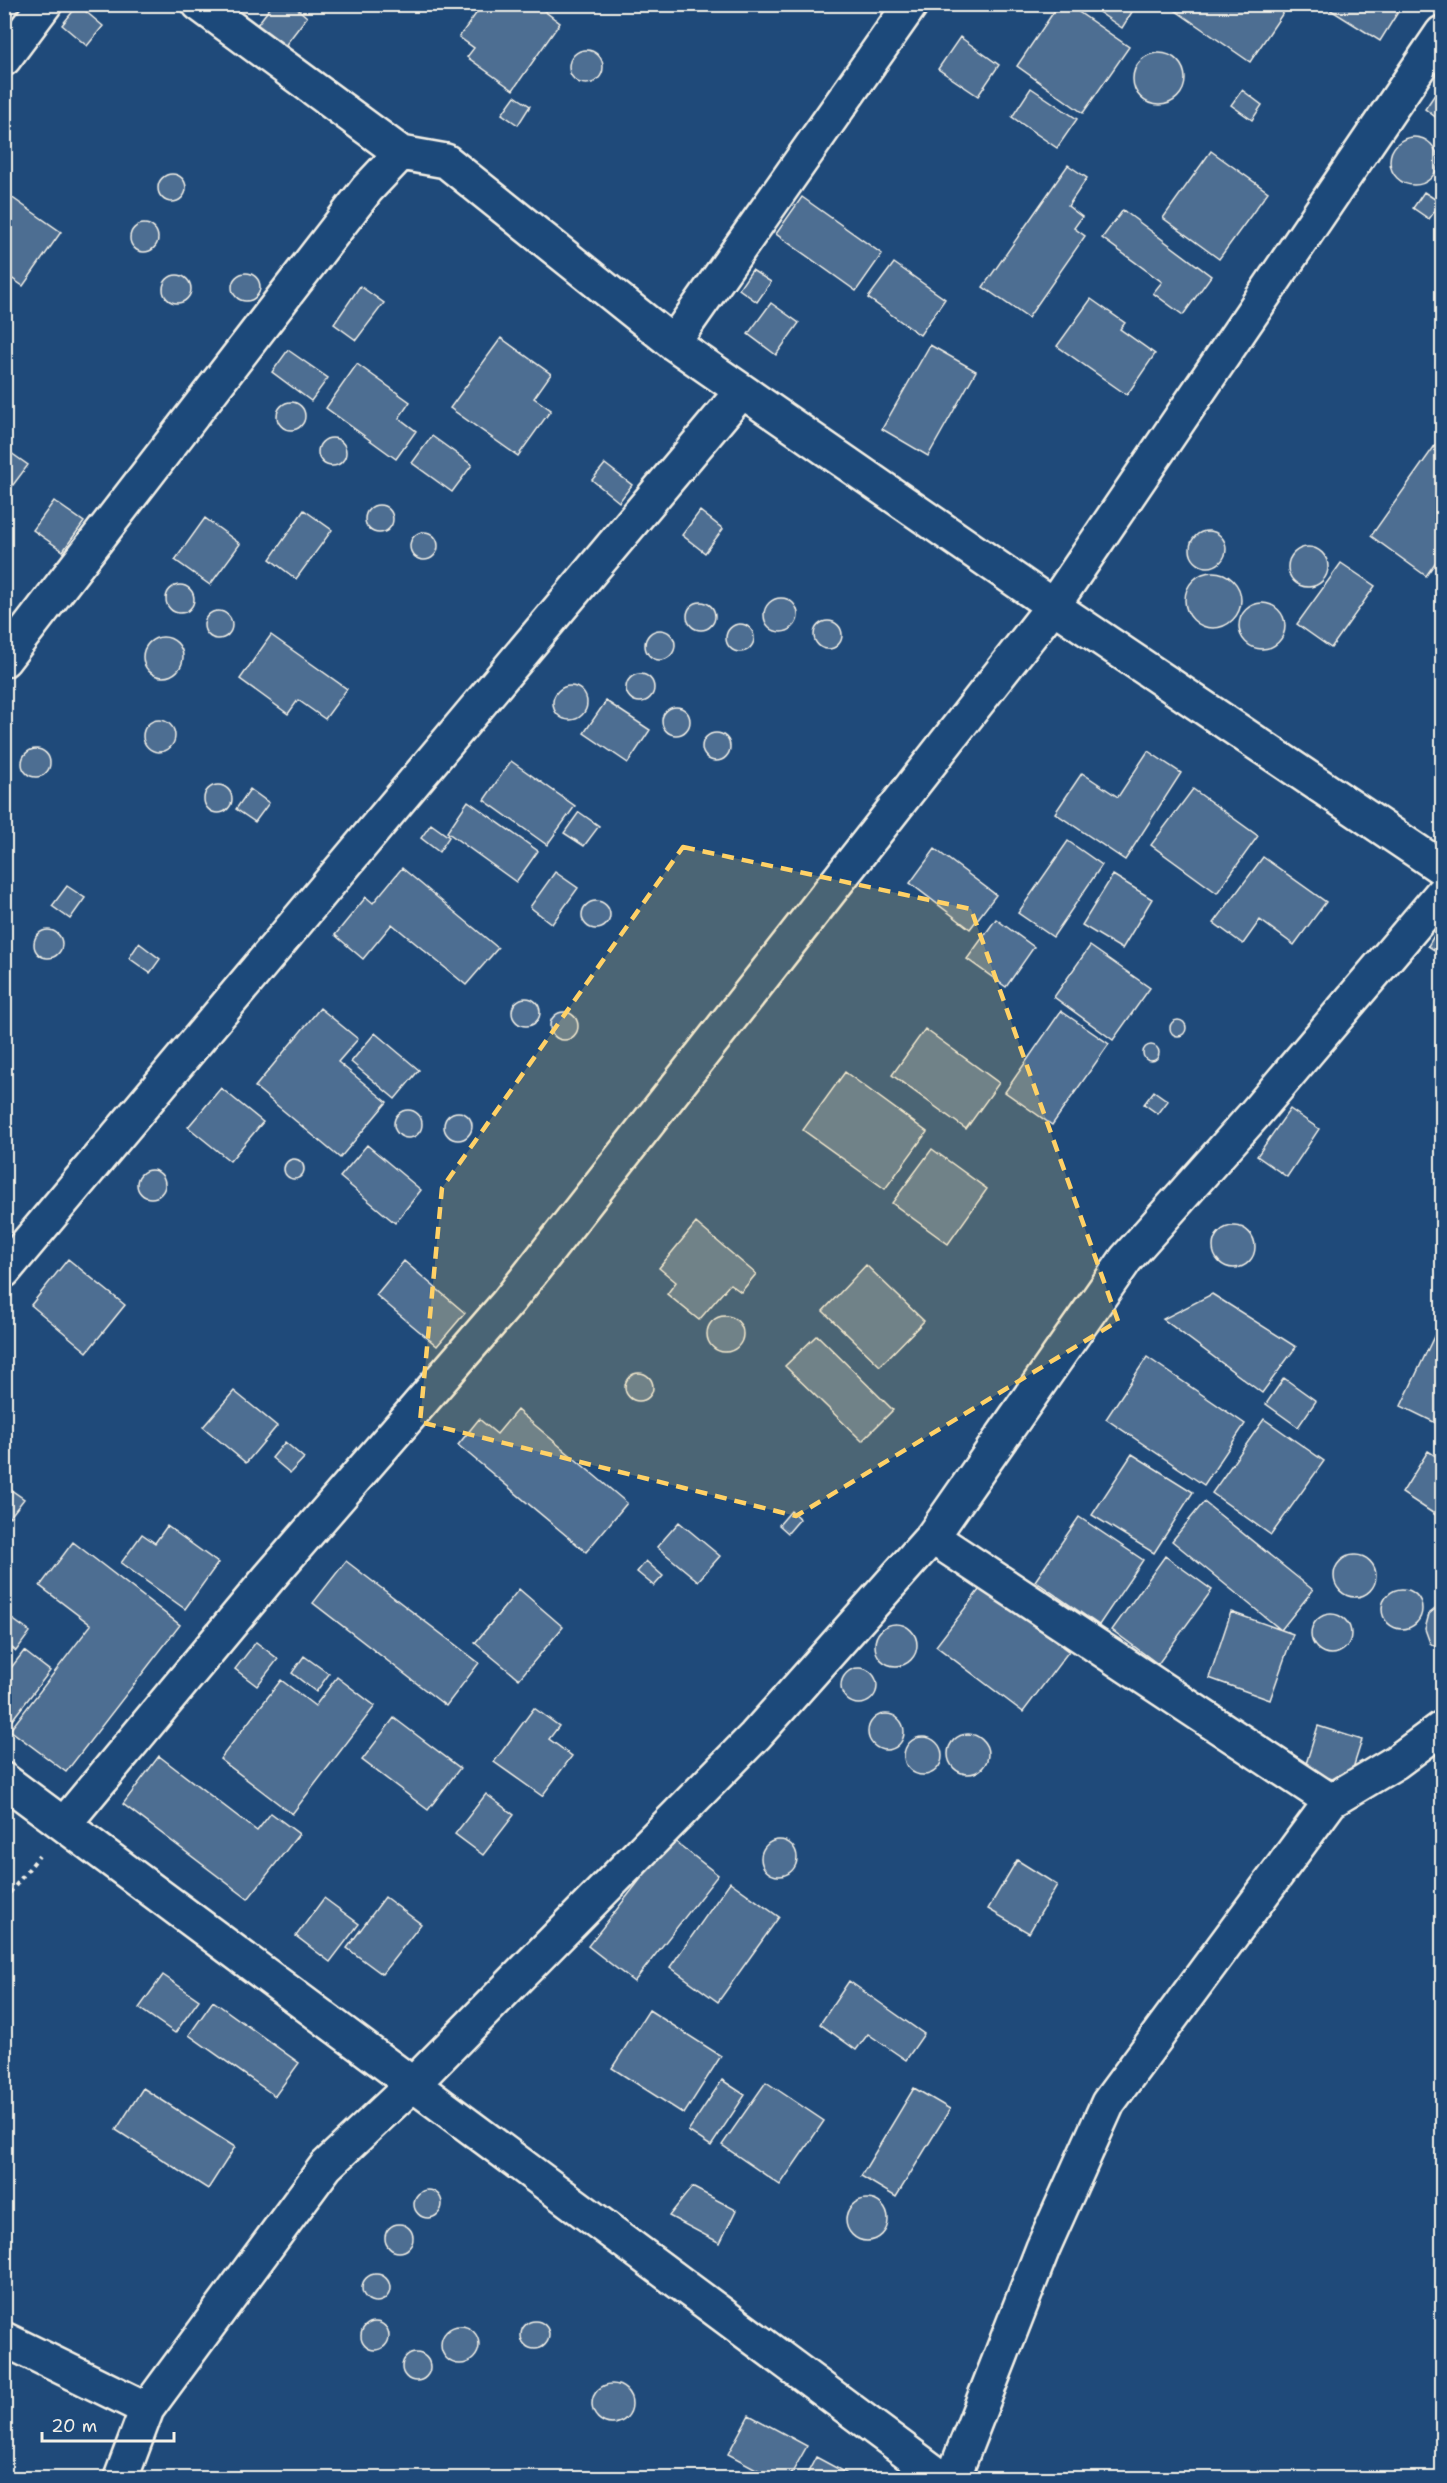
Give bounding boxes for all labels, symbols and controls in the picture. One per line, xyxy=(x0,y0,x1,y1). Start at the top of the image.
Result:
scale bar xyxy=(42,2405,174,2443)
text: 20 m xyxy=(51,2414,97,2438)

